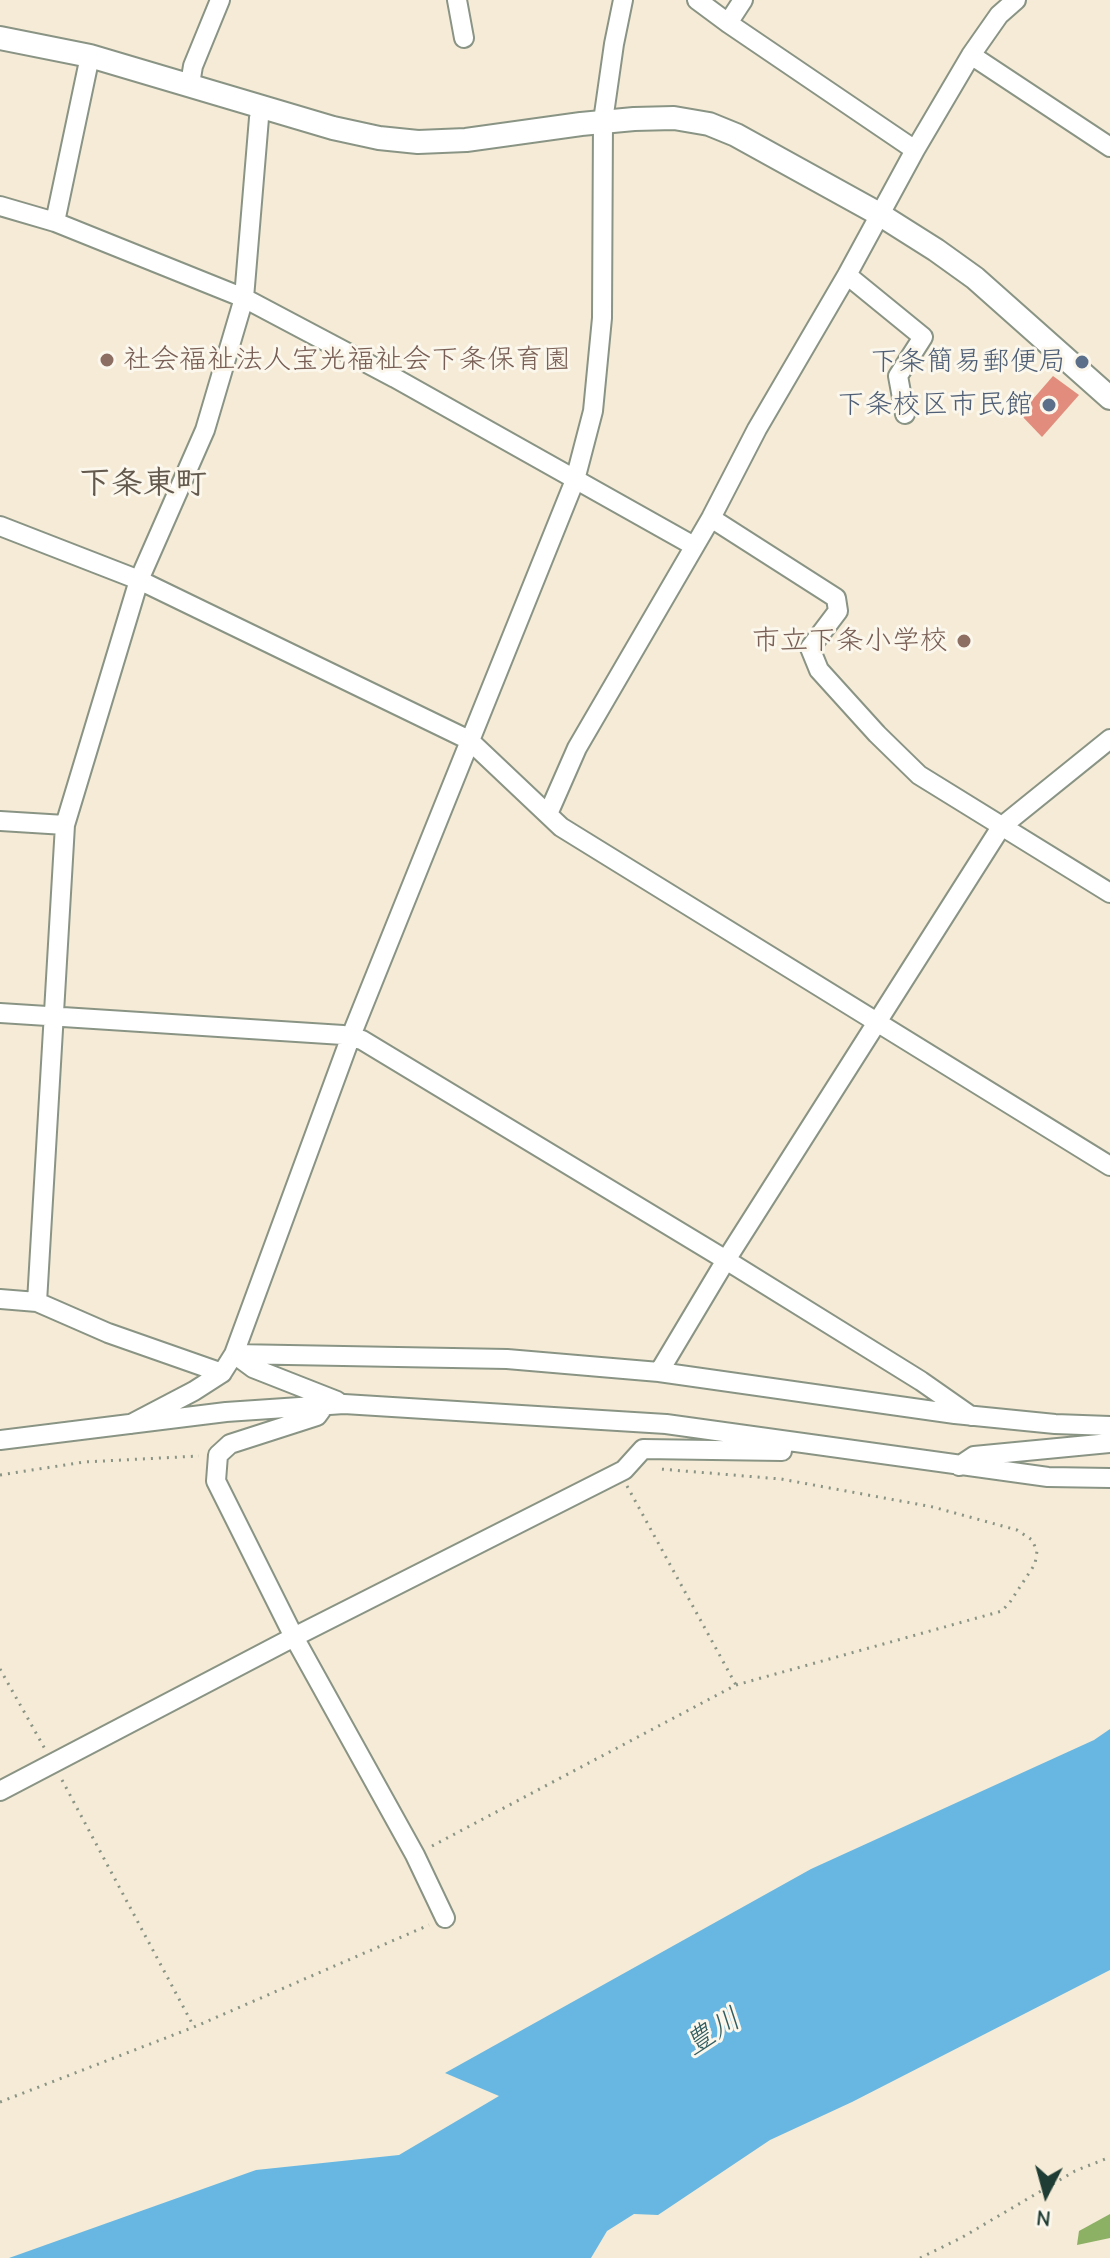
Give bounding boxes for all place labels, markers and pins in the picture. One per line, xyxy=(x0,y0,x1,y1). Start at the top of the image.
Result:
place label: 社会福祉法人宝光福祉会下条保育園 xyxy=(123,343,571,377)
place label: 下条簡易郵便局 xyxy=(870,345,1066,379)
marker: 社会福祉法人宝光福祉会下条保育園 xyxy=(98,351,116,369)
marker: 下条簡易郵便局 xyxy=(1073,353,1091,371)
place label: 下条校区市民館 xyxy=(837,388,1033,422)
marker: 下条校区市民館 xyxy=(1040,396,1058,414)
place label: 市立下条小学校 xyxy=(752,624,948,658)
marker: 市立下条小学校 xyxy=(955,632,973,650)

